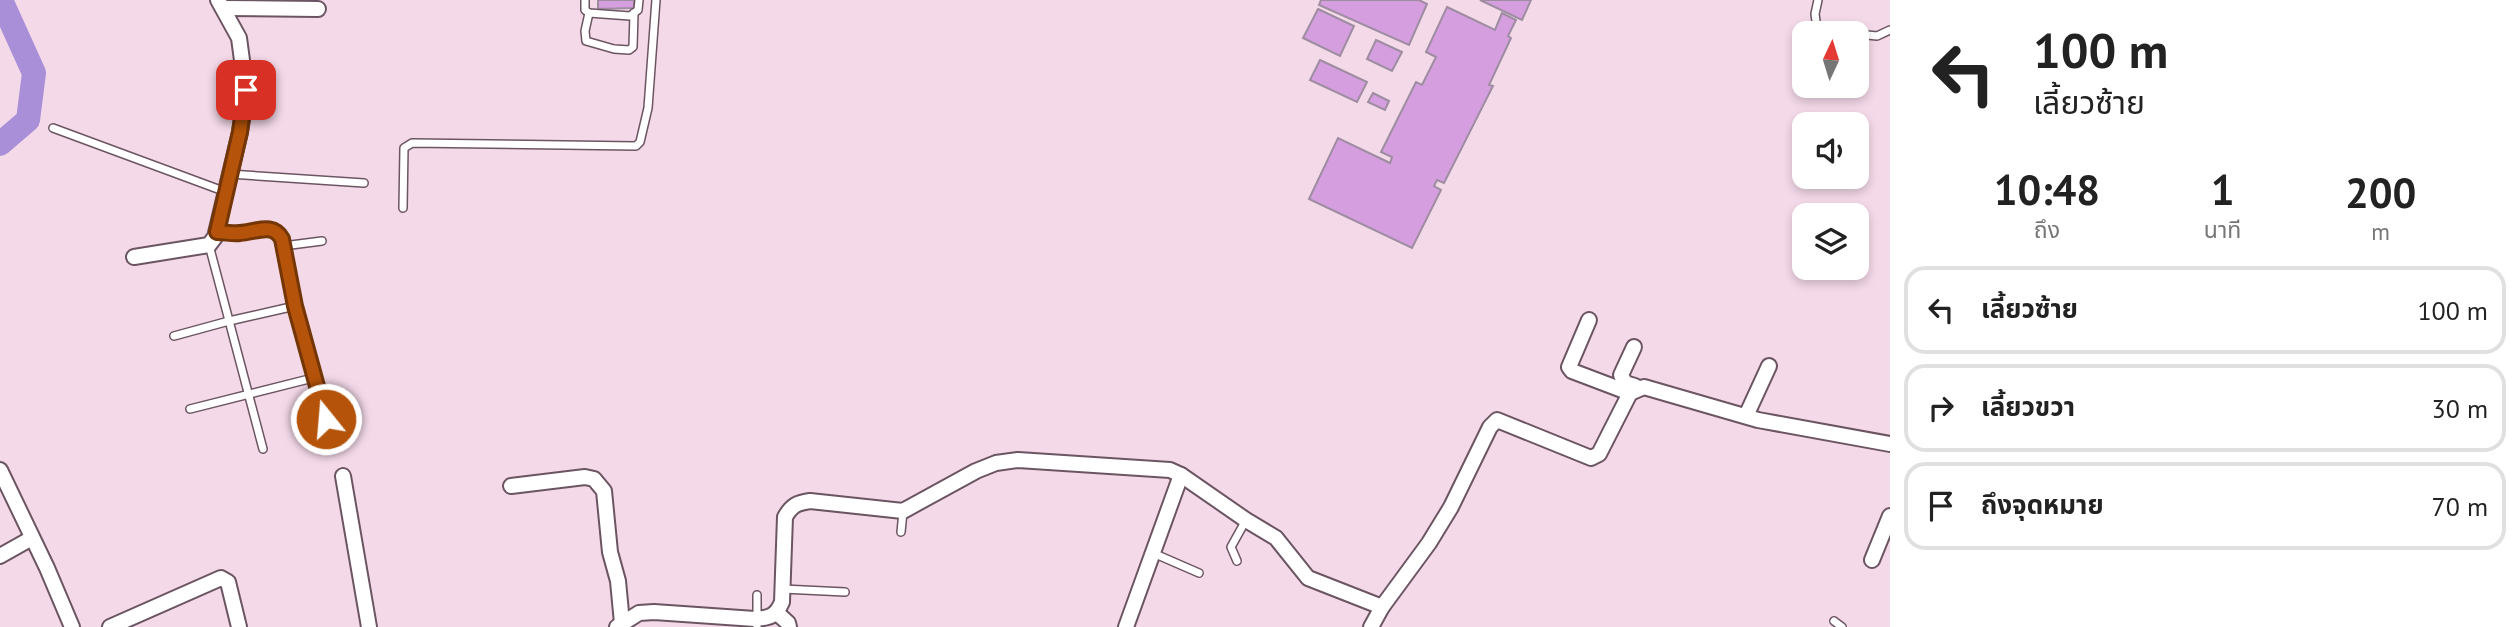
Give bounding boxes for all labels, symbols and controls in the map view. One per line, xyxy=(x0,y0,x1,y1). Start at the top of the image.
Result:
text: 100 m xyxy=(2033,18,2168,82)
north arrow xyxy=(1792,21,1869,98)
map controls xyxy=(1792,21,1869,280)
icon: left xyxy=(1918,28,2009,119)
pin xyxy=(216,60,276,120)
icon: arrive xyxy=(227,71,265,109)
text: เลี้ยวซ้าย xyxy=(2033,81,2145,123)
button: sound xyxy=(1792,112,1869,189)
text: 10:48 xyxy=(1994,162,2100,217)
text: 1 xyxy=(2211,162,2234,217)
text: 200 xyxy=(2345,165,2416,220)
button: layers xyxy=(1792,203,1869,280)
text: ถึง xyxy=(2034,215,2060,244)
text: นาที xyxy=(2204,215,2241,244)
text: m xyxy=(2371,217,2390,246)
icon: left xyxy=(1922,291,1960,329)
text: เลี้ยวซ้าย xyxy=(1981,292,2078,325)
text: 100 m xyxy=(2417,294,2488,327)
position arrow xyxy=(289,382,363,456)
icon: right xyxy=(1922,389,1960,427)
text: เลี้ยวขวา xyxy=(1981,390,2075,423)
text: 30 m xyxy=(2432,392,2488,425)
icon: arrive xyxy=(1922,487,1960,525)
text: ถึงจุดหมาย xyxy=(1981,488,2104,521)
text: 70 m xyxy=(2432,490,2488,523)

